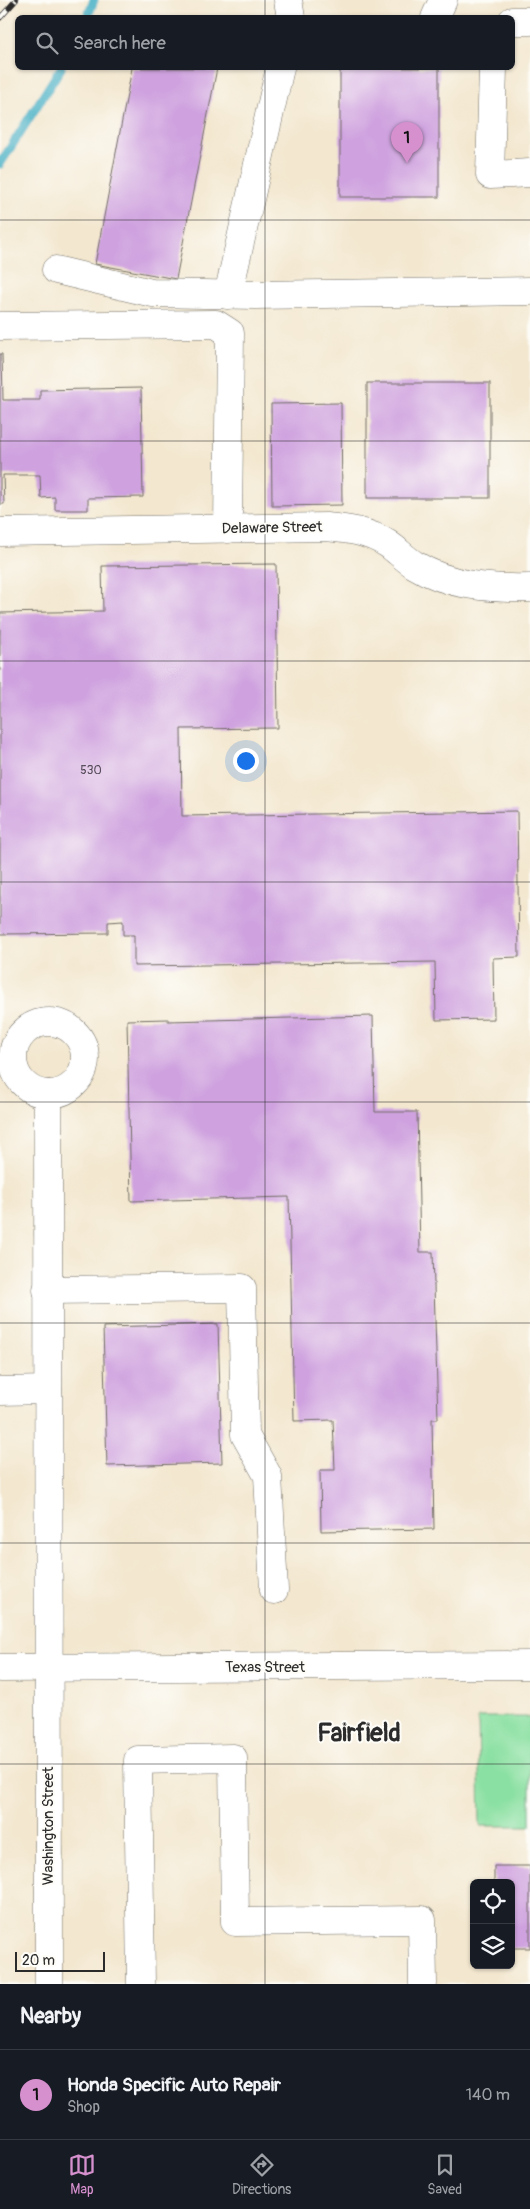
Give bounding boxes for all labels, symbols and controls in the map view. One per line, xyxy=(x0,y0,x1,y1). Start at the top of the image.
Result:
search box xyxy=(15,15,515,70)
icon: search xyxy=(33,29,61,57)
text: Search here xyxy=(73,31,166,55)
pin: 1 xyxy=(391,122,423,163)
street label: Delaware Street xyxy=(221,518,324,538)
your location xyxy=(233,748,259,774)
house number: 530 xyxy=(80,763,102,778)
street label: Texas Street xyxy=(225,1658,306,1677)
district label: Fairfield xyxy=(317,1718,401,1749)
street label: Washington Street xyxy=(39,1766,58,1885)
map controls xyxy=(470,1879,515,1969)
button: locate xyxy=(470,1879,515,1924)
button: layers xyxy=(470,1924,515,1969)
scale bar xyxy=(15,1949,105,1972)
text: 20 m xyxy=(22,1952,55,1969)
text: Nearby xyxy=(20,2003,81,2030)
text: Honda Specific Auto Repair xyxy=(67,2073,281,2097)
text: 1 xyxy=(33,2085,39,2105)
text: 140 m xyxy=(466,2085,510,2105)
text: Shop xyxy=(67,2097,100,2117)
tab: Map xyxy=(68,2151,96,2198)
tab: Directions xyxy=(232,2151,291,2198)
tab: Saved xyxy=(427,2151,462,2198)

